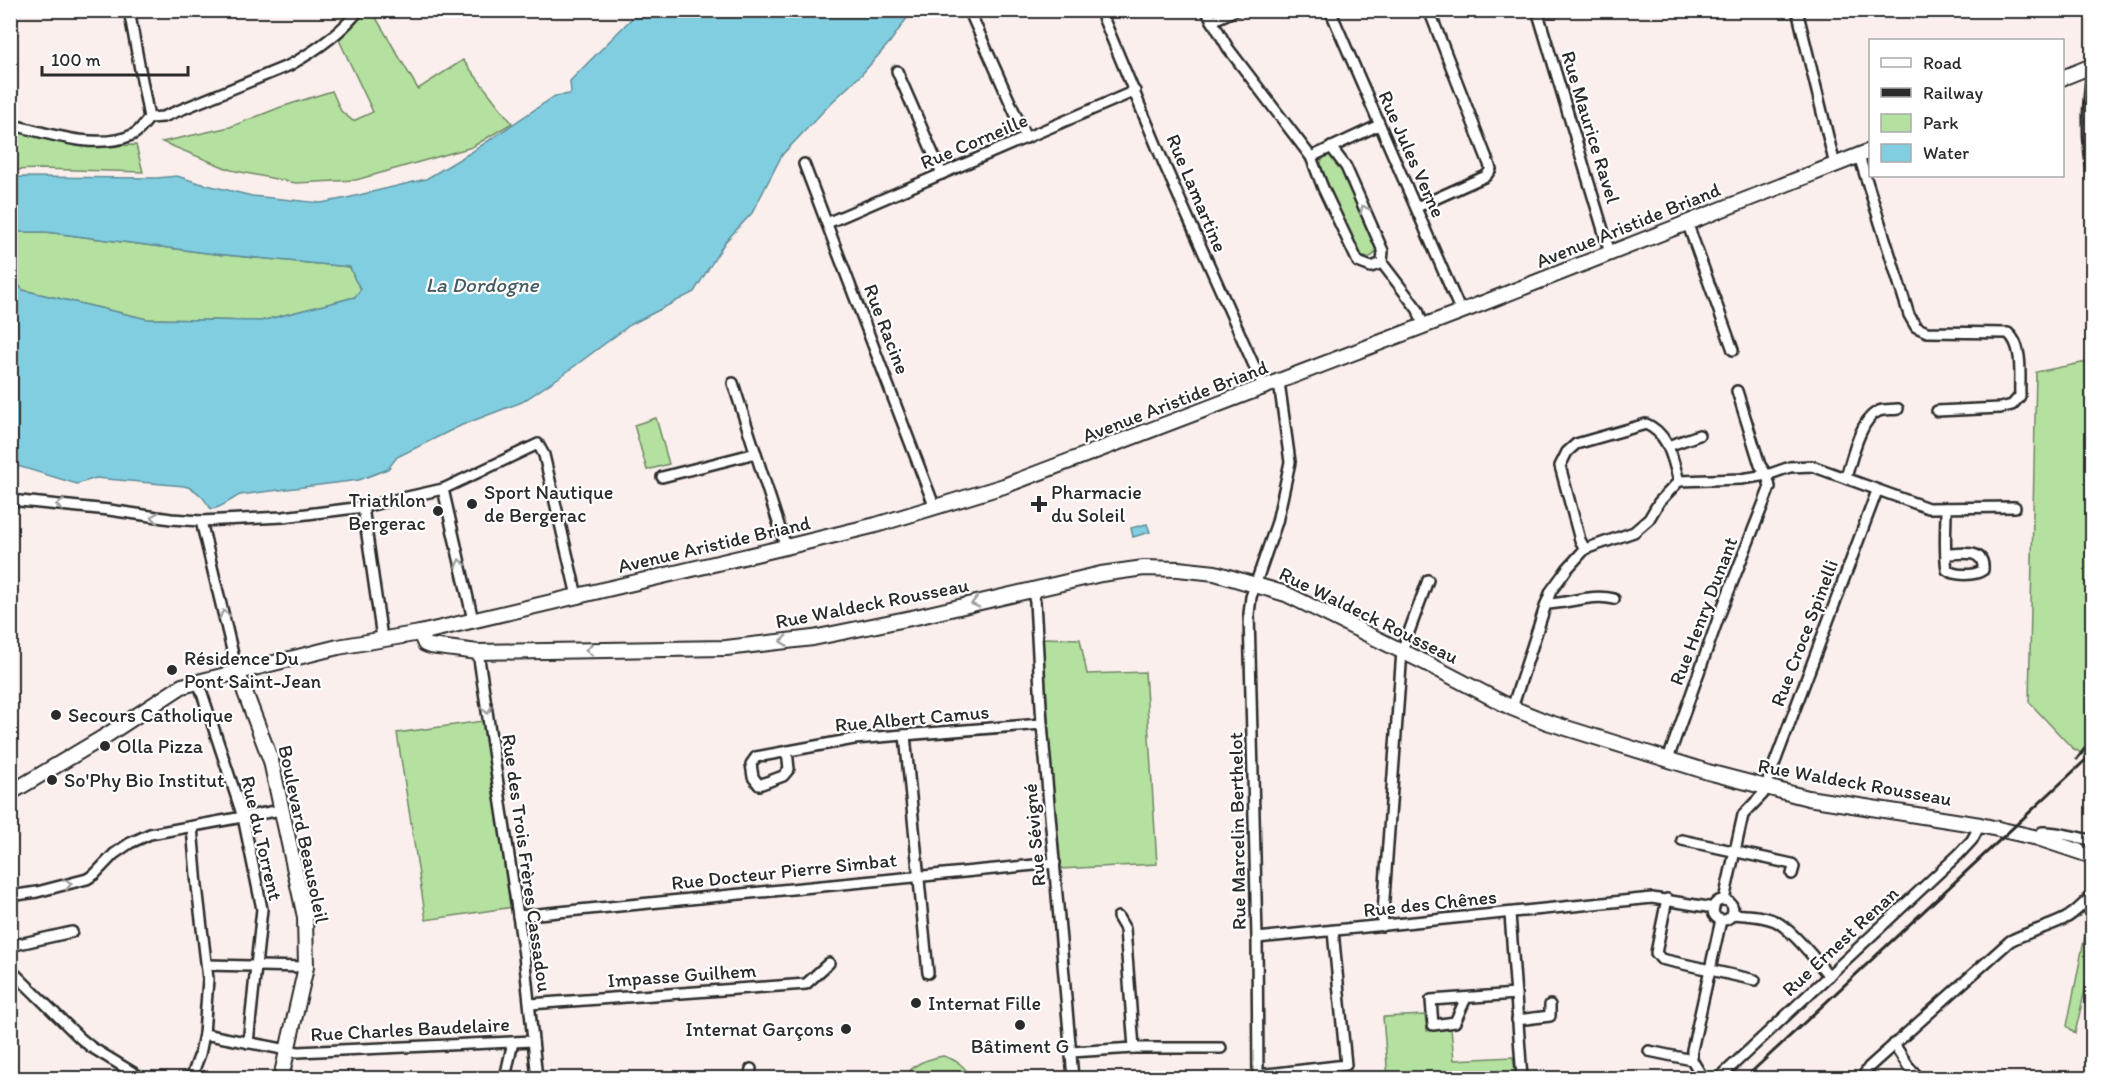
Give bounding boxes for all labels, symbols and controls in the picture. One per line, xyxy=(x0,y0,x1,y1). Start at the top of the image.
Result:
scale bar xyxy=(42,39,188,77)
legend xyxy=(1869,39,2064,177)
street label: Rue Maurice Ravel xyxy=(1556,48,1626,206)
text: 100 m xyxy=(51,49,101,71)
text: Road xyxy=(1923,52,1962,74)
text: Railway xyxy=(1923,82,1984,104)
street label: Rue Jules Verne xyxy=(1373,87,1451,221)
street label: Rue Corneille xyxy=(917,108,1031,174)
text: Park xyxy=(1923,112,1958,134)
street label: Rue Lamartine xyxy=(1161,130,1233,256)
text: Water xyxy=(1923,142,1969,164)
street label: Avenue Aristide Briand xyxy=(1532,177,1724,273)
one-way arrow xyxy=(1360,204,1372,215)
water label: La Dordogne xyxy=(425,272,540,297)
street label: Rue Racine xyxy=(859,281,915,377)
street label: Avenue Aristide Briand xyxy=(1079,354,1271,447)
place label: Sport Nautique de Bergerac xyxy=(484,480,614,527)
place label: Pharmacie du Soleil xyxy=(1051,480,1142,527)
place label: Triathlon Bergerac xyxy=(348,488,426,535)
marker: Sport Nautique de Bergerac xyxy=(465,497,479,511)
marker: Pharmacie du Soleil xyxy=(1032,497,1046,511)
one-way arrow xyxy=(55,499,65,512)
marker: Triathlon Bergerac xyxy=(431,504,445,518)
street label: Avenue Aristide Briand xyxy=(615,510,813,578)
one-way arrow xyxy=(150,511,160,524)
street label: Rue Henry Dunant xyxy=(1664,533,1742,689)
street label: Rue Croce Spinelli xyxy=(1765,556,1843,710)
one-way arrow xyxy=(455,558,468,568)
street label: Rue Waldeck Rousseau xyxy=(1275,561,1463,669)
street label: Rue Waldeck Rousseau xyxy=(773,572,971,634)
one-way arrow xyxy=(970,595,980,608)
one-way arrow xyxy=(218,609,231,619)
one-way arrow xyxy=(779,634,789,647)
one-way arrow xyxy=(585,644,594,656)
place label: Résidence Du Pont Saint-Jean xyxy=(184,646,322,693)
marker: Résidence Du Pont Saint-Jean xyxy=(165,663,179,677)
street label: Rue Albert Camus xyxy=(834,699,990,737)
place label: Secours Catholique xyxy=(68,703,233,727)
one-way arrow xyxy=(480,706,492,715)
marker: Secours Catholique xyxy=(49,708,63,722)
street label: Rue des Trois Frères Cassadou xyxy=(497,732,557,994)
street label: Rue Marcelin Berthelot xyxy=(1223,732,1251,930)
place label: Olla Pizza xyxy=(117,734,204,758)
marker: Olla Pizza xyxy=(98,739,112,753)
street label: Boulevard Beausoleil xyxy=(273,743,335,926)
street label: Rue Waldeck Rousseau xyxy=(1756,753,1954,811)
place label: So'Phy Bio Institut xyxy=(64,768,225,792)
marker: So'Phy Bio Institut xyxy=(45,773,59,787)
street label: Rue du Torrent xyxy=(236,773,288,903)
street label: Rue Sévigné xyxy=(1018,782,1050,888)
street label: Rue Docteur Pierre Simbat xyxy=(670,847,898,895)
one-way arrow xyxy=(62,879,73,891)
street label: Rue Ernest Renan xyxy=(1777,881,1903,1001)
street label: Rue des Chênes xyxy=(1362,884,1498,922)
street label: Impasse Guilhem xyxy=(607,958,757,992)
place label: Internat Fille xyxy=(928,991,1041,1015)
marker: Internat Fille xyxy=(909,996,923,1010)
street label: Rue Charles Baudelaire xyxy=(310,1012,510,1046)
place label: Internat Garçons xyxy=(685,1017,834,1041)
marker: Bâtiment G xyxy=(1013,1018,1027,1032)
marker: Internat Garçons xyxy=(839,1022,853,1036)
place label: Bâtiment G xyxy=(971,1034,1069,1058)

